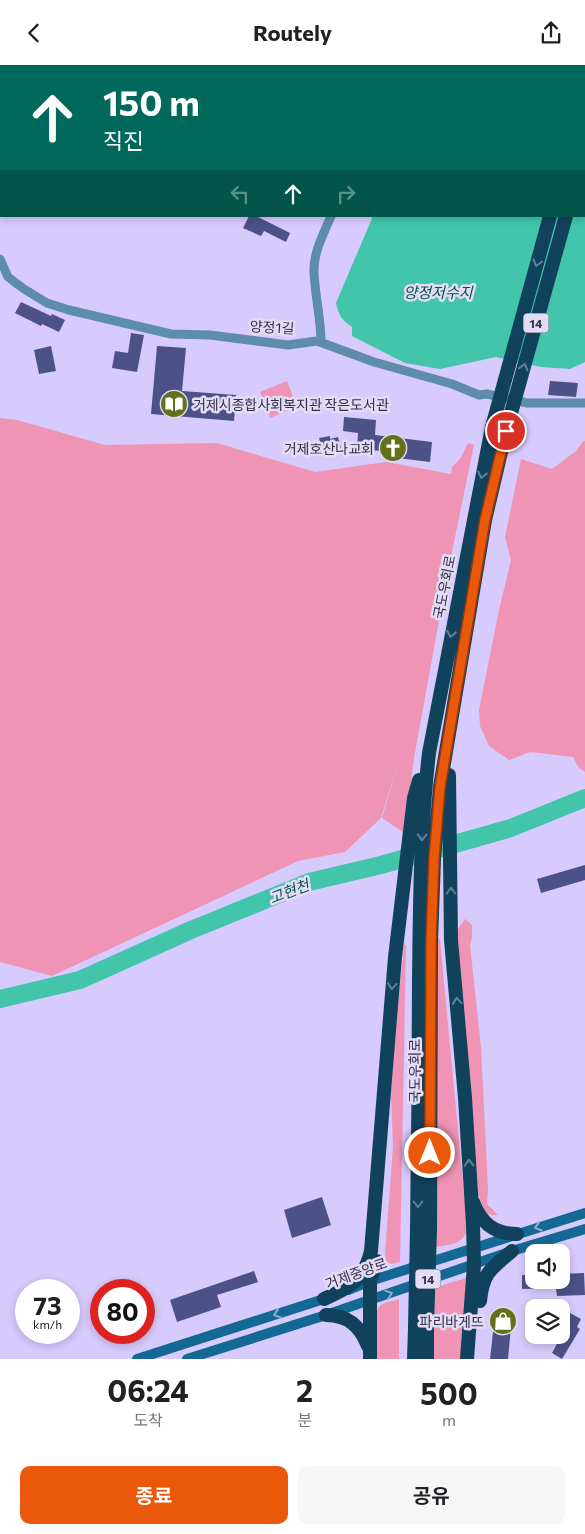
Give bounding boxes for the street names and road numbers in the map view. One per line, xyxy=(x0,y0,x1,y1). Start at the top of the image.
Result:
road number: 14 xyxy=(524,313,548,333)
street label: 양정1길 xyxy=(249,317,295,337)
street label: 국도우회로 xyxy=(430,554,459,620)
street label: 국도우회로 xyxy=(406,1039,423,1103)
street label: 거제중앙로 xyxy=(323,1254,389,1292)
road number: 14 xyxy=(416,1269,440,1289)

